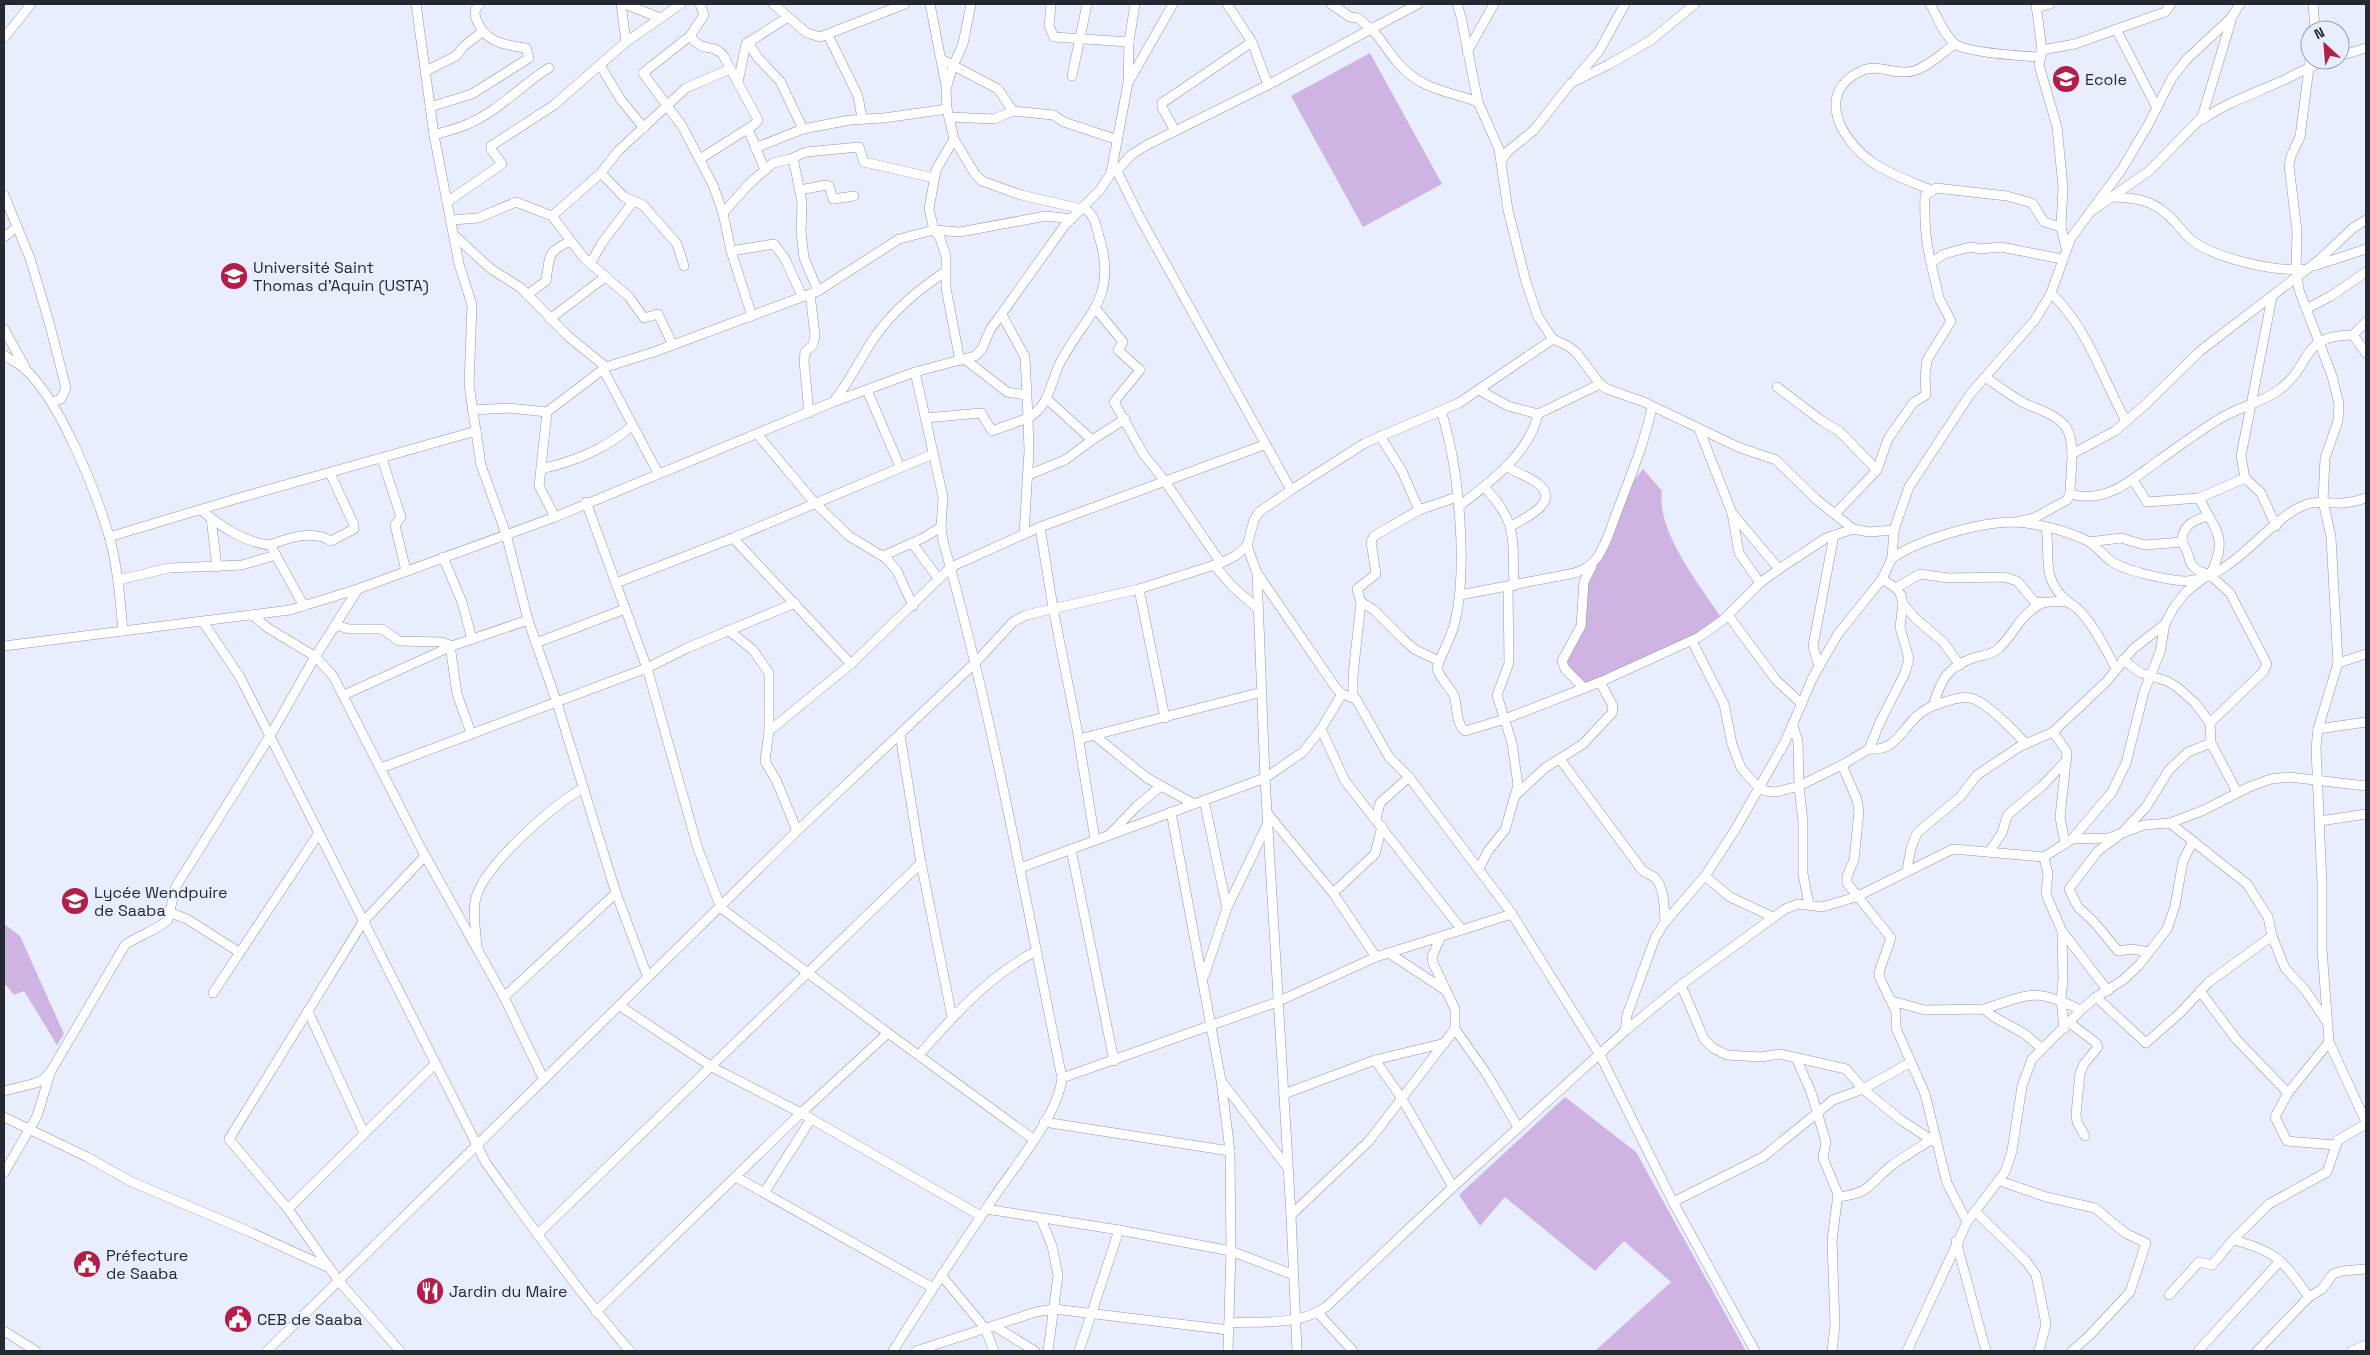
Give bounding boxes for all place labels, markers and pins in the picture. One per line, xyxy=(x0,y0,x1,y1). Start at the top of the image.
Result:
school or university icon: Ecole xyxy=(2051,64,2081,94)
place label: Ecole xyxy=(2085,69,2127,90)
place label: Université Saint Thomas d’Aquin (USTA) xyxy=(253,257,429,296)
school or university icon: Université Saint Thomas d’Aquin (USTA) xyxy=(219,261,249,291)
place label: Lycée Wendpuire de Saaba xyxy=(94,882,228,921)
school or university icon: Lycée Wendpuire de Saaba xyxy=(60,886,90,916)
place label: Préfecture de Saaba xyxy=(106,1245,188,1284)
public building icon: Préfecture de Saaba xyxy=(72,1249,102,1279)
restaurant icon: Jardin du Maire xyxy=(415,1276,445,1306)
place label: Jardin du Maire xyxy=(449,1281,568,1302)
public building icon: CEB de Saaba xyxy=(223,1304,253,1334)
place label: CEB de Saaba xyxy=(257,1309,363,1330)

